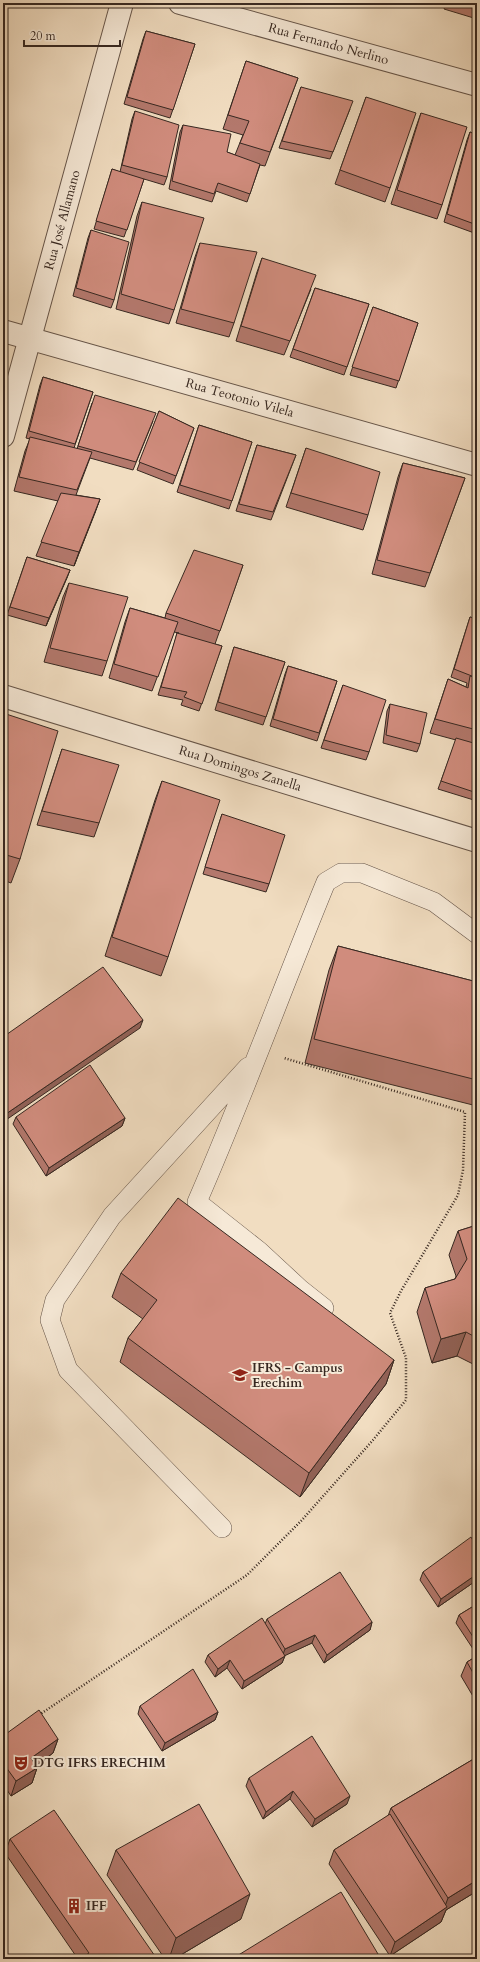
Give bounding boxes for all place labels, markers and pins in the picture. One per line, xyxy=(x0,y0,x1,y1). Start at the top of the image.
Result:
place label: IFRS - Campus Erechim xyxy=(252,1359,343,1392)
school or university icon: IFRS - Campus Erechim xyxy=(231,1366,249,1384)
theatre icon: DTG IFRS ERECHIM xyxy=(12,1754,30,1772)
place label: DTG IFRS ERECHIM xyxy=(33,1754,166,1772)
building icon: IFF xyxy=(65,1897,83,1915)
place label: IFF xyxy=(86,1897,107,1915)

